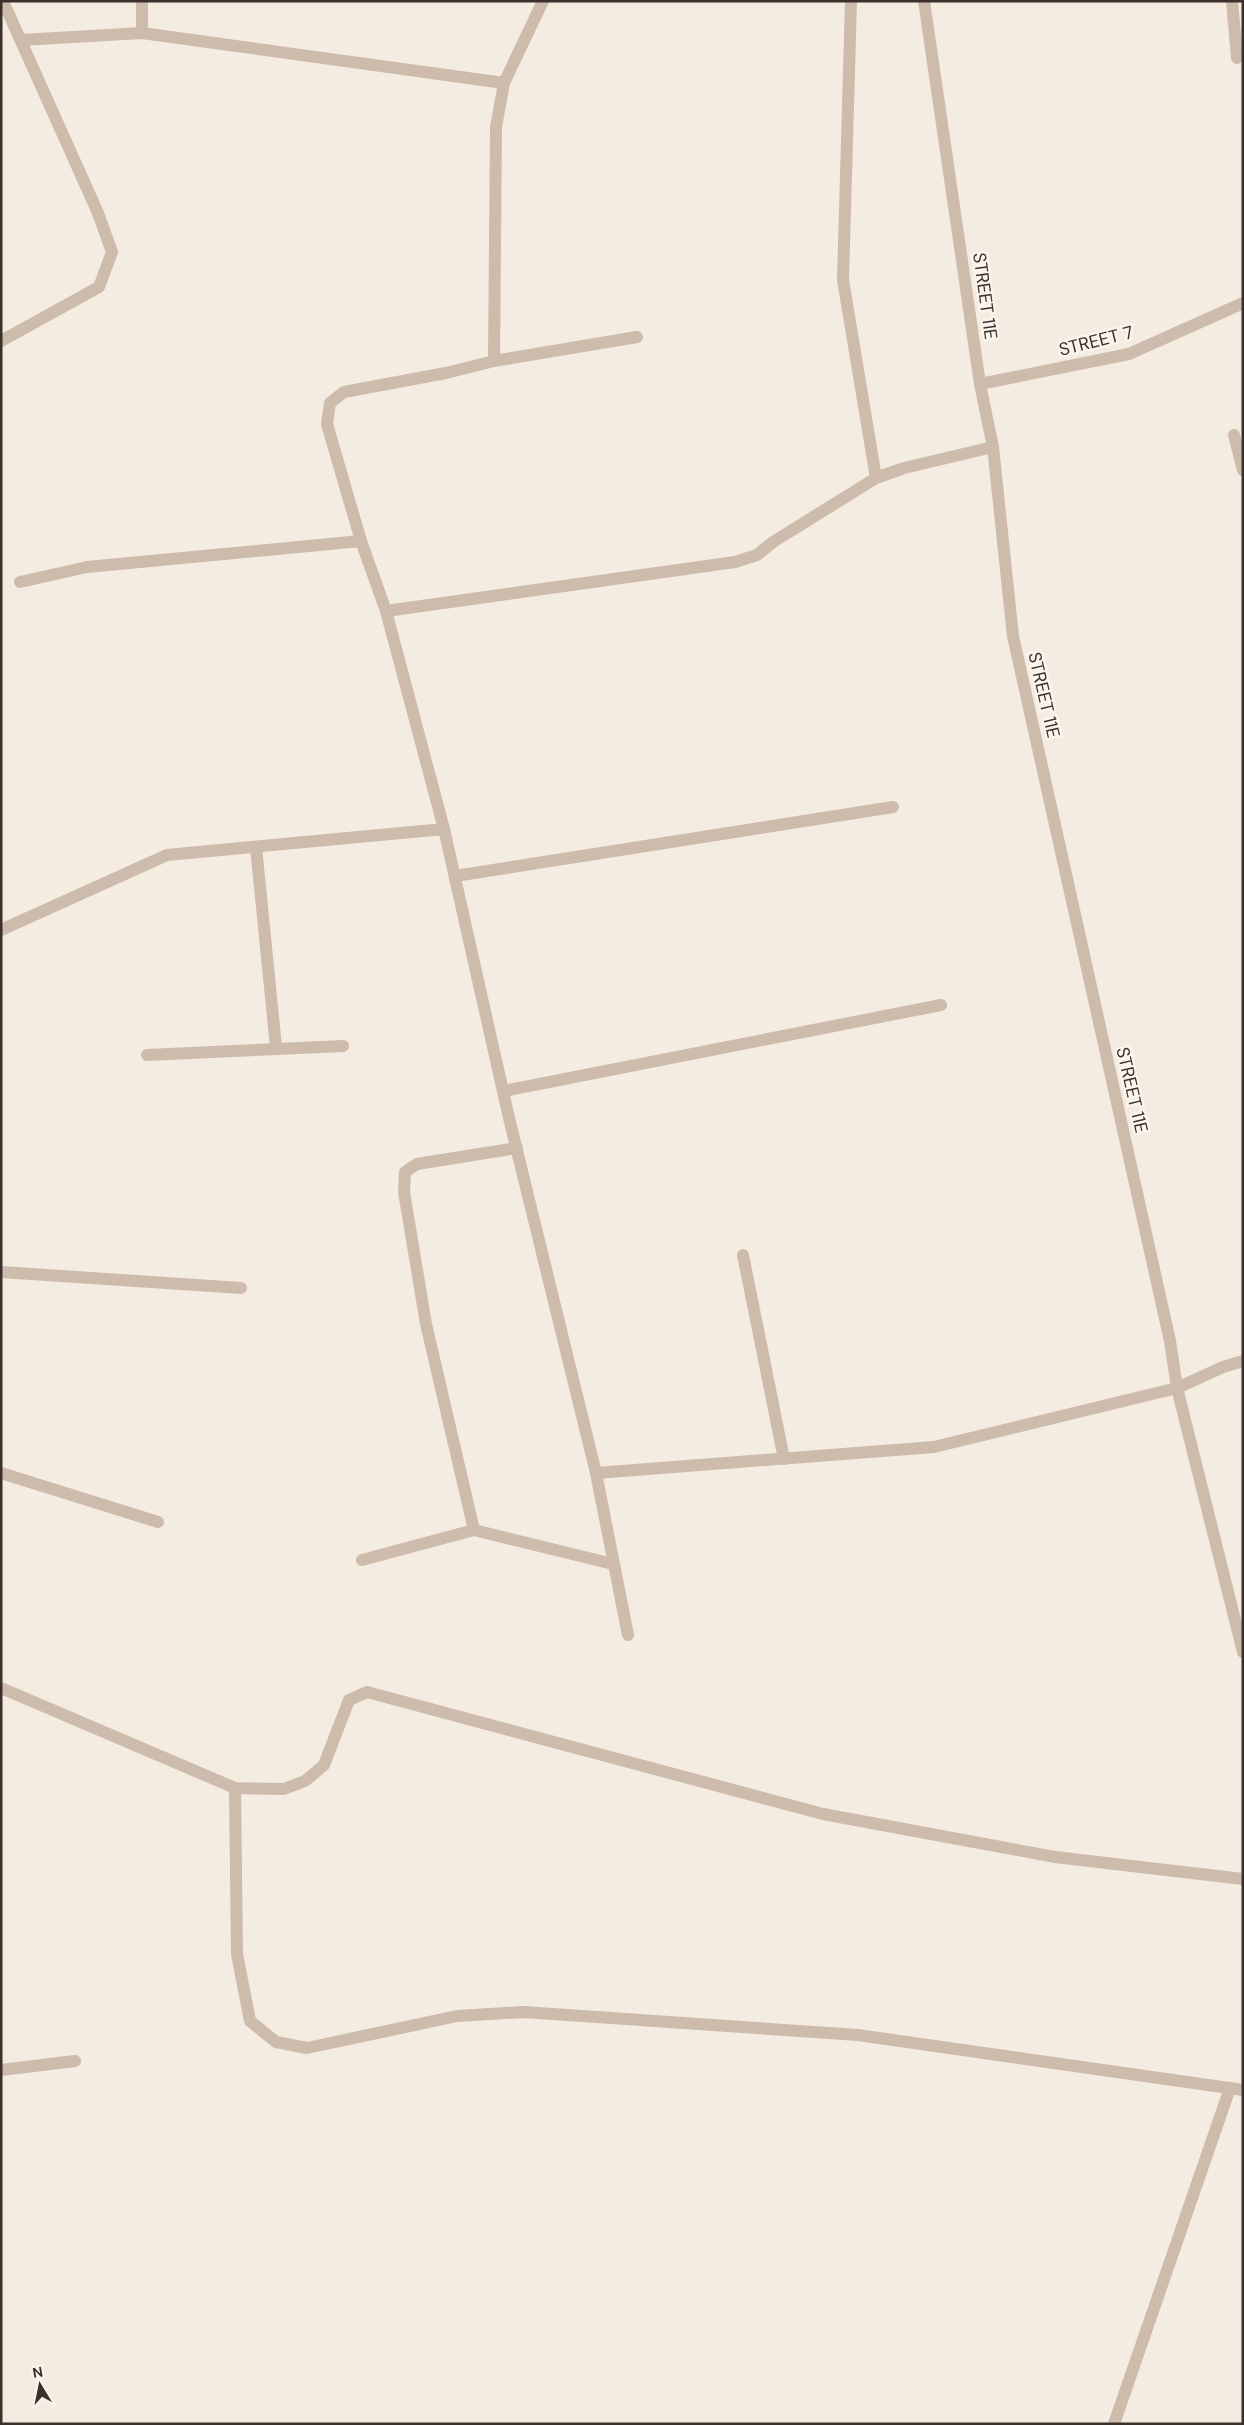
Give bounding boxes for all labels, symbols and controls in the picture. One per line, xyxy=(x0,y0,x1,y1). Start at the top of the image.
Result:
street label: STREET 11E xyxy=(967,251,1003,341)
street label: STREET 7 xyxy=(1056,320,1136,362)
street label: STREET 11E xyxy=(1022,650,1066,740)
street label: STREET 11E xyxy=(1110,1045,1154,1135)
north arrow xyxy=(15,2360,65,2410)
text: N xyxy=(31,2362,44,2382)

